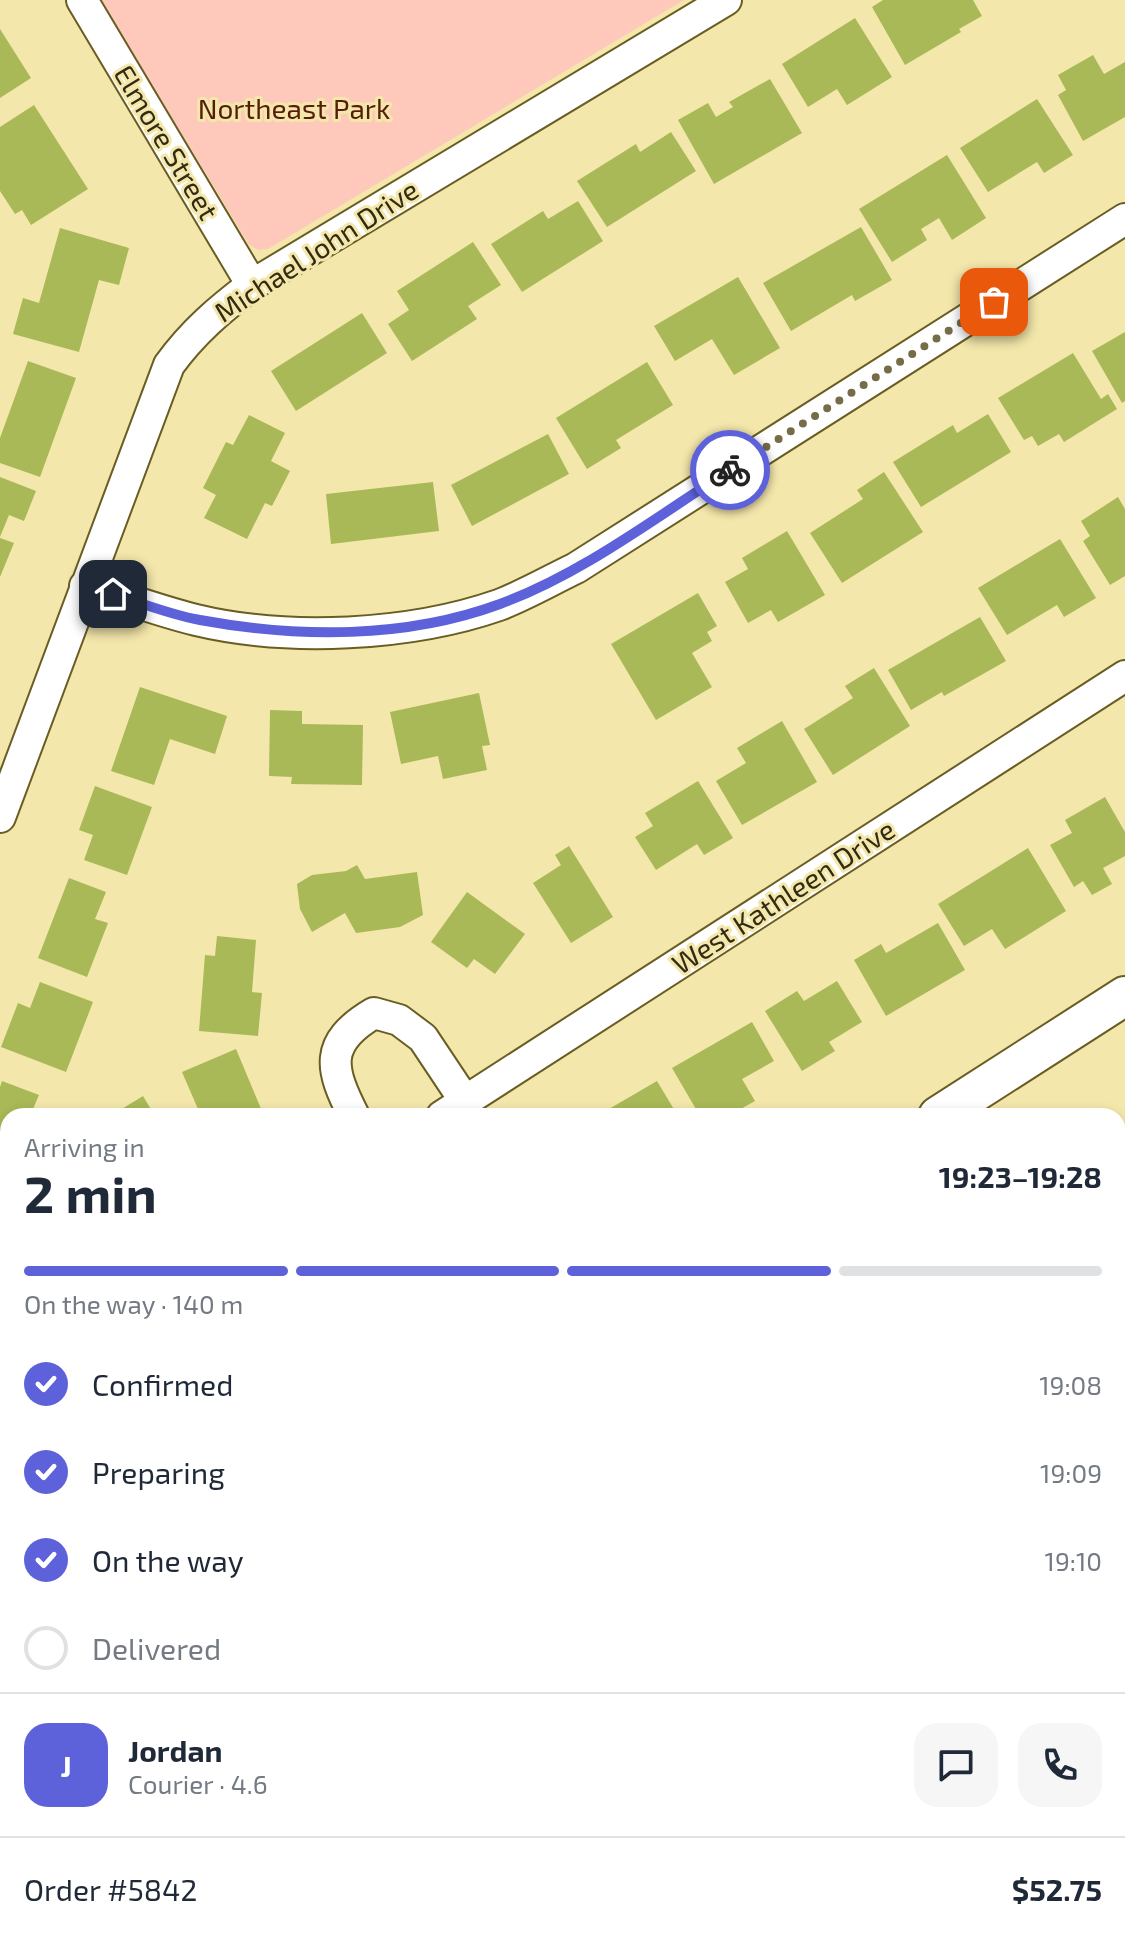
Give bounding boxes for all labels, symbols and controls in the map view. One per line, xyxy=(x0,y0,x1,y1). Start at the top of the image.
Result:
street label: Elmore Street xyxy=(108,59,226,225)
park label: Northeast Park xyxy=(198,91,390,125)
street label: Michael John Drive xyxy=(208,172,424,328)
pin xyxy=(960,268,1028,336)
icon: bag xyxy=(972,280,1016,324)
courier xyxy=(690,430,770,510)
icon: bike xyxy=(708,448,752,492)
pin xyxy=(79,560,147,628)
icon: home xyxy=(91,572,135,616)
street label: West Kathleen Drive xyxy=(665,811,901,981)
text: Arriving in xyxy=(24,1131,145,1162)
text: 19:23–19:28 xyxy=(939,1158,1102,1194)
text: 2 min xyxy=(24,1161,157,1223)
text: On the way · 140 m xyxy=(24,1288,243,1319)
icon: check xyxy=(24,1362,68,1406)
text: Confirmed xyxy=(92,1366,233,1402)
text: 19:08 xyxy=(1039,1369,1102,1400)
icon: check xyxy=(24,1450,68,1494)
text: Preparing xyxy=(92,1454,225,1490)
text: 19:09 xyxy=(1040,1457,1102,1488)
icon: check xyxy=(24,1538,68,1582)
text: On the way xyxy=(92,1542,244,1578)
text: 19:10 xyxy=(1045,1545,1102,1576)
text: Delivered xyxy=(92,1630,221,1666)
button: chat xyxy=(914,1723,998,1807)
button: phone xyxy=(1018,1723,1102,1807)
text: Jordan xyxy=(128,1732,223,1768)
text: J xyxy=(60,1747,72,1783)
text: Courier · 4.6 xyxy=(128,1768,268,1799)
text: Order #5842 xyxy=(24,1871,197,1907)
text: $52.75 xyxy=(1012,1871,1102,1907)

